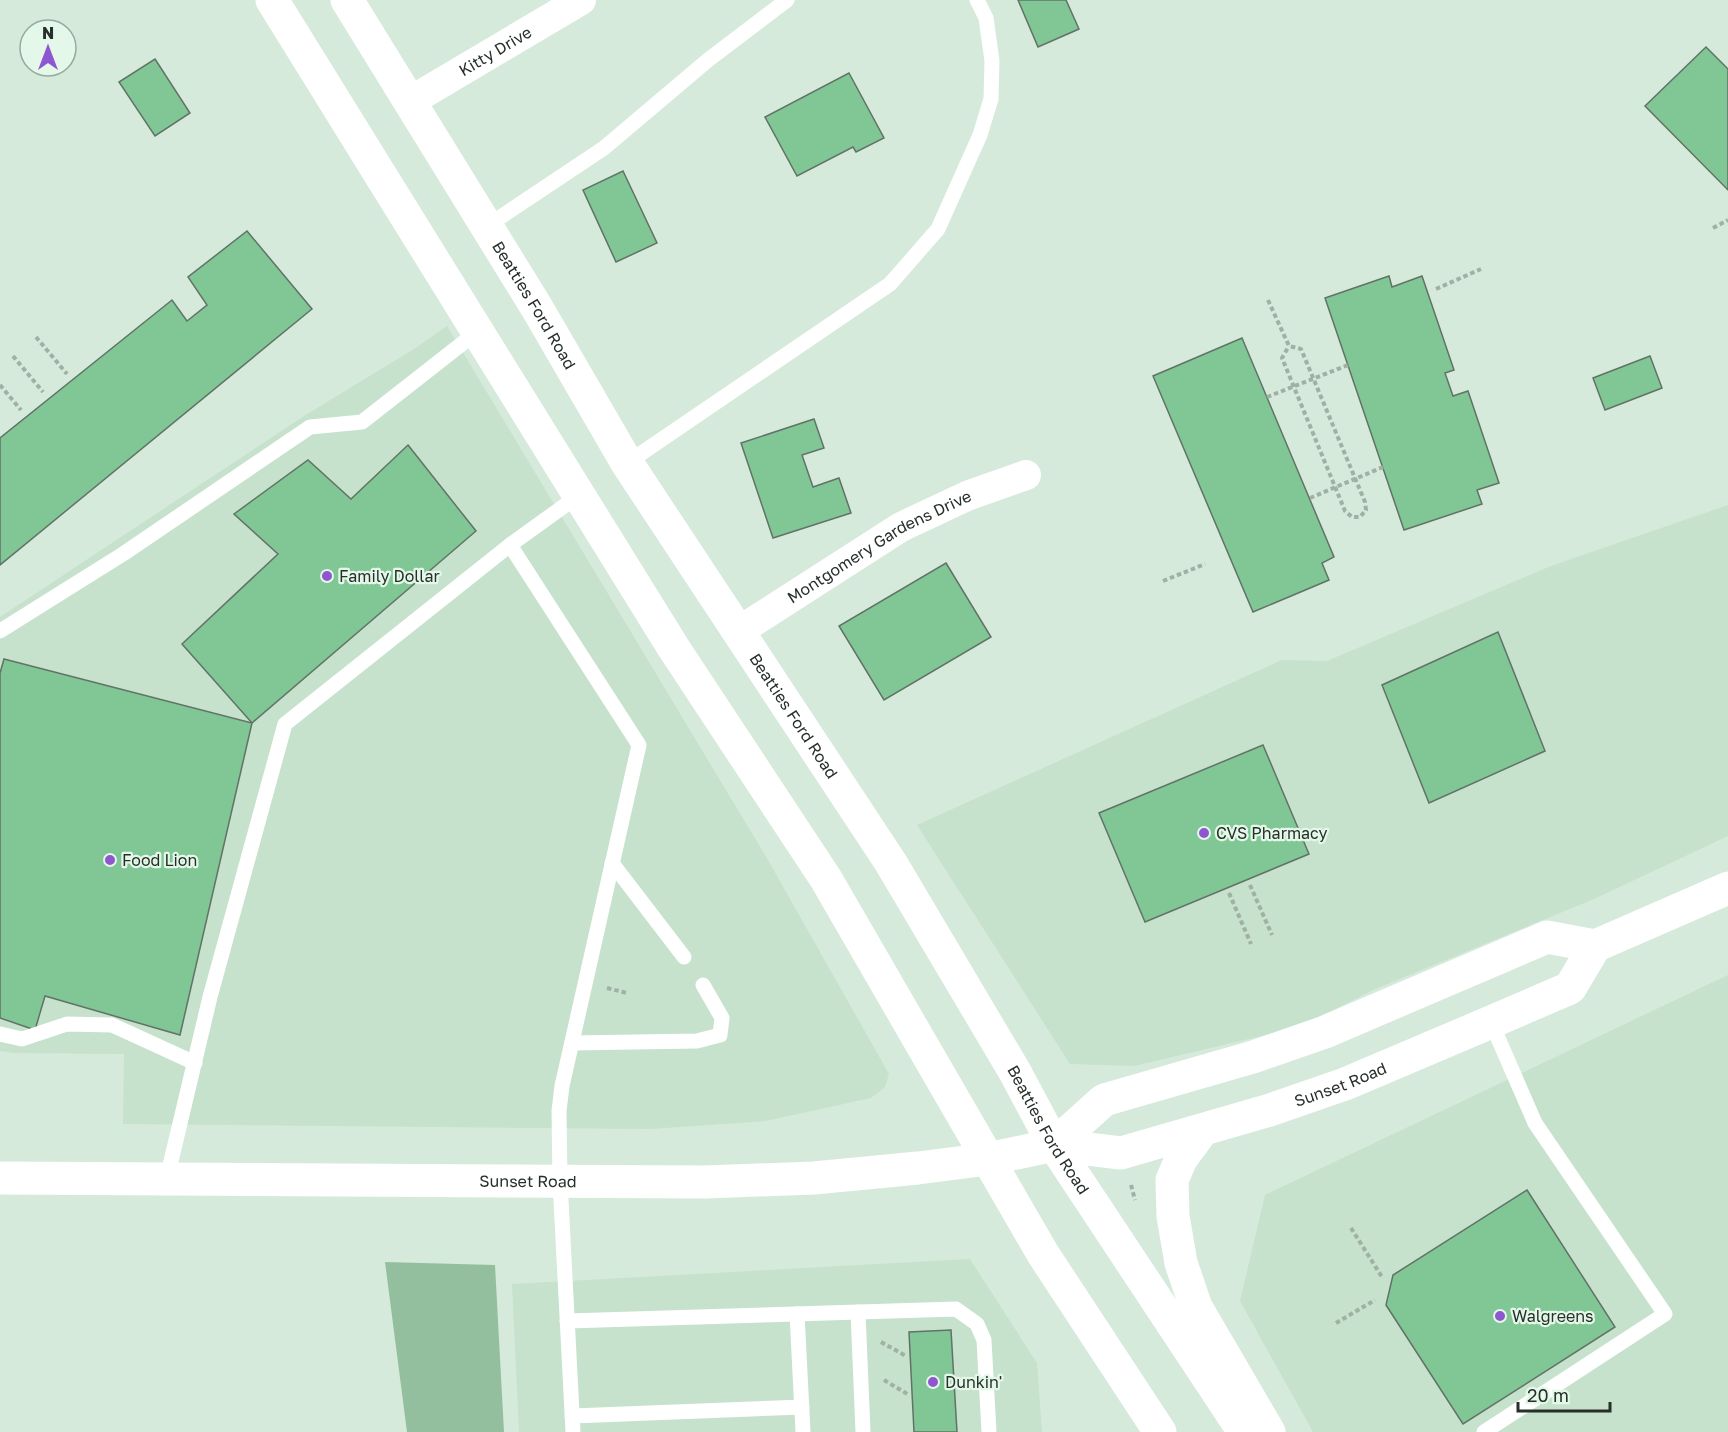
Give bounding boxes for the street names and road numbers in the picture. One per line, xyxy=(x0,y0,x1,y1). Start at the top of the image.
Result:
street label: Kitty Drive xyxy=(455,22,535,80)
street label: Beatties Ford Road xyxy=(488,237,580,373)
street label: Montgomery Gardens Drive xyxy=(783,486,974,607)
street label: Beatties Ford Road xyxy=(745,649,842,782)
street label: Sunset Road xyxy=(1292,1058,1389,1111)
street label: Beatties Ford Road xyxy=(1003,1061,1094,1198)
street label: Sunset Road xyxy=(479,1171,577,1191)

